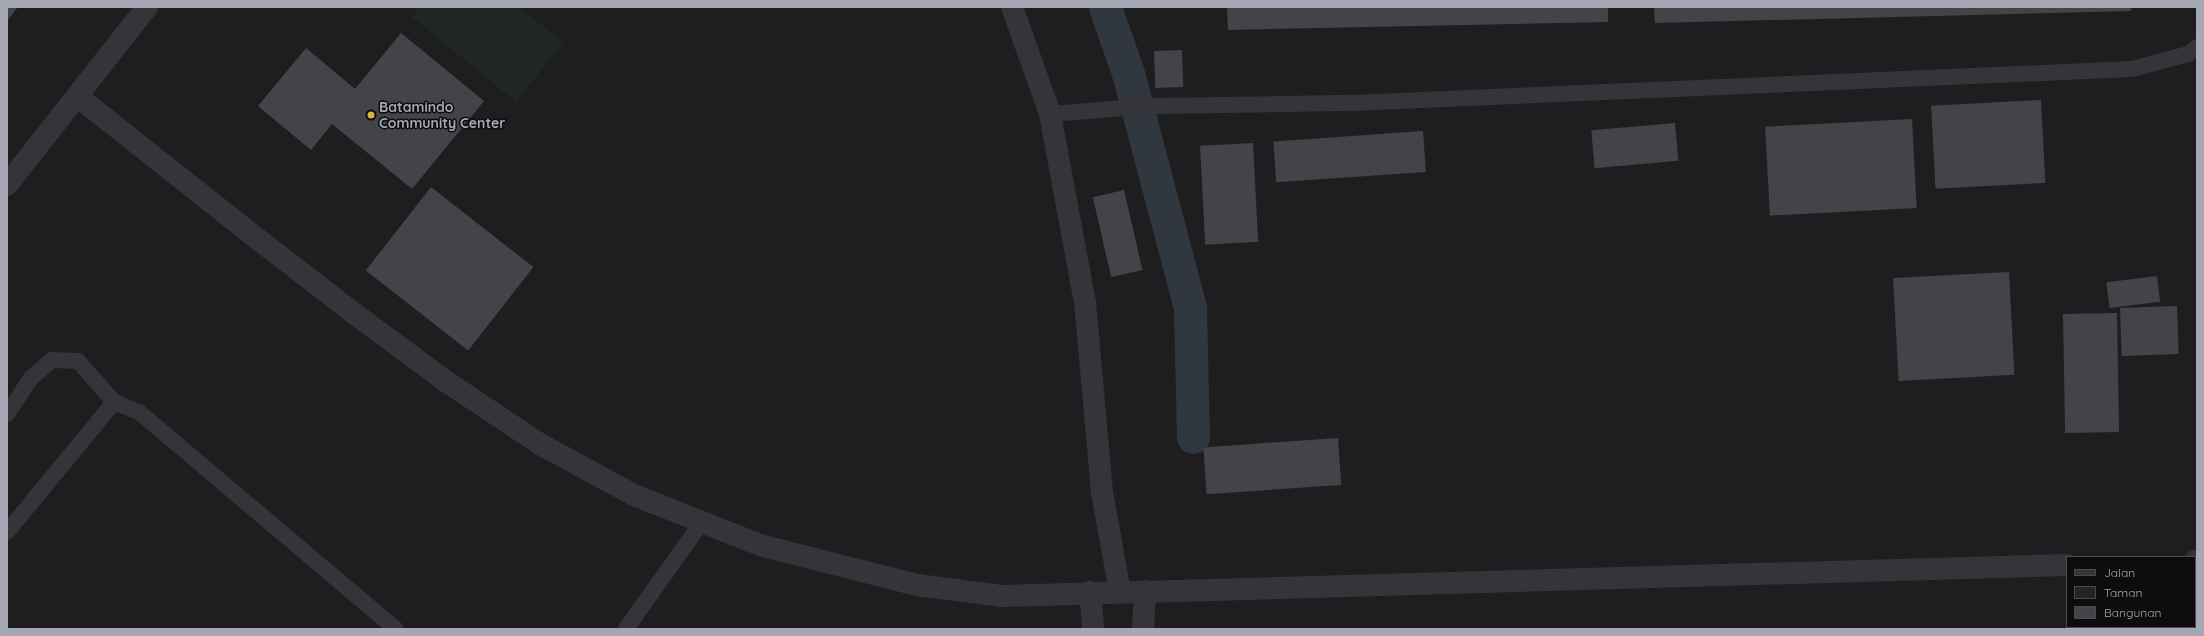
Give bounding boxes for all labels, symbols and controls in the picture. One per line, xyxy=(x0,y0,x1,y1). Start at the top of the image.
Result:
place label: Batamindo Community Center xyxy=(379,99,505,132)
marker: Batamindo Community Center xyxy=(366,110,376,120)
legend xyxy=(2066,556,2196,628)
text: Jalan xyxy=(2104,565,2135,580)
text: Taman xyxy=(2104,585,2142,600)
text: Bangunan xyxy=(2104,605,2161,620)

